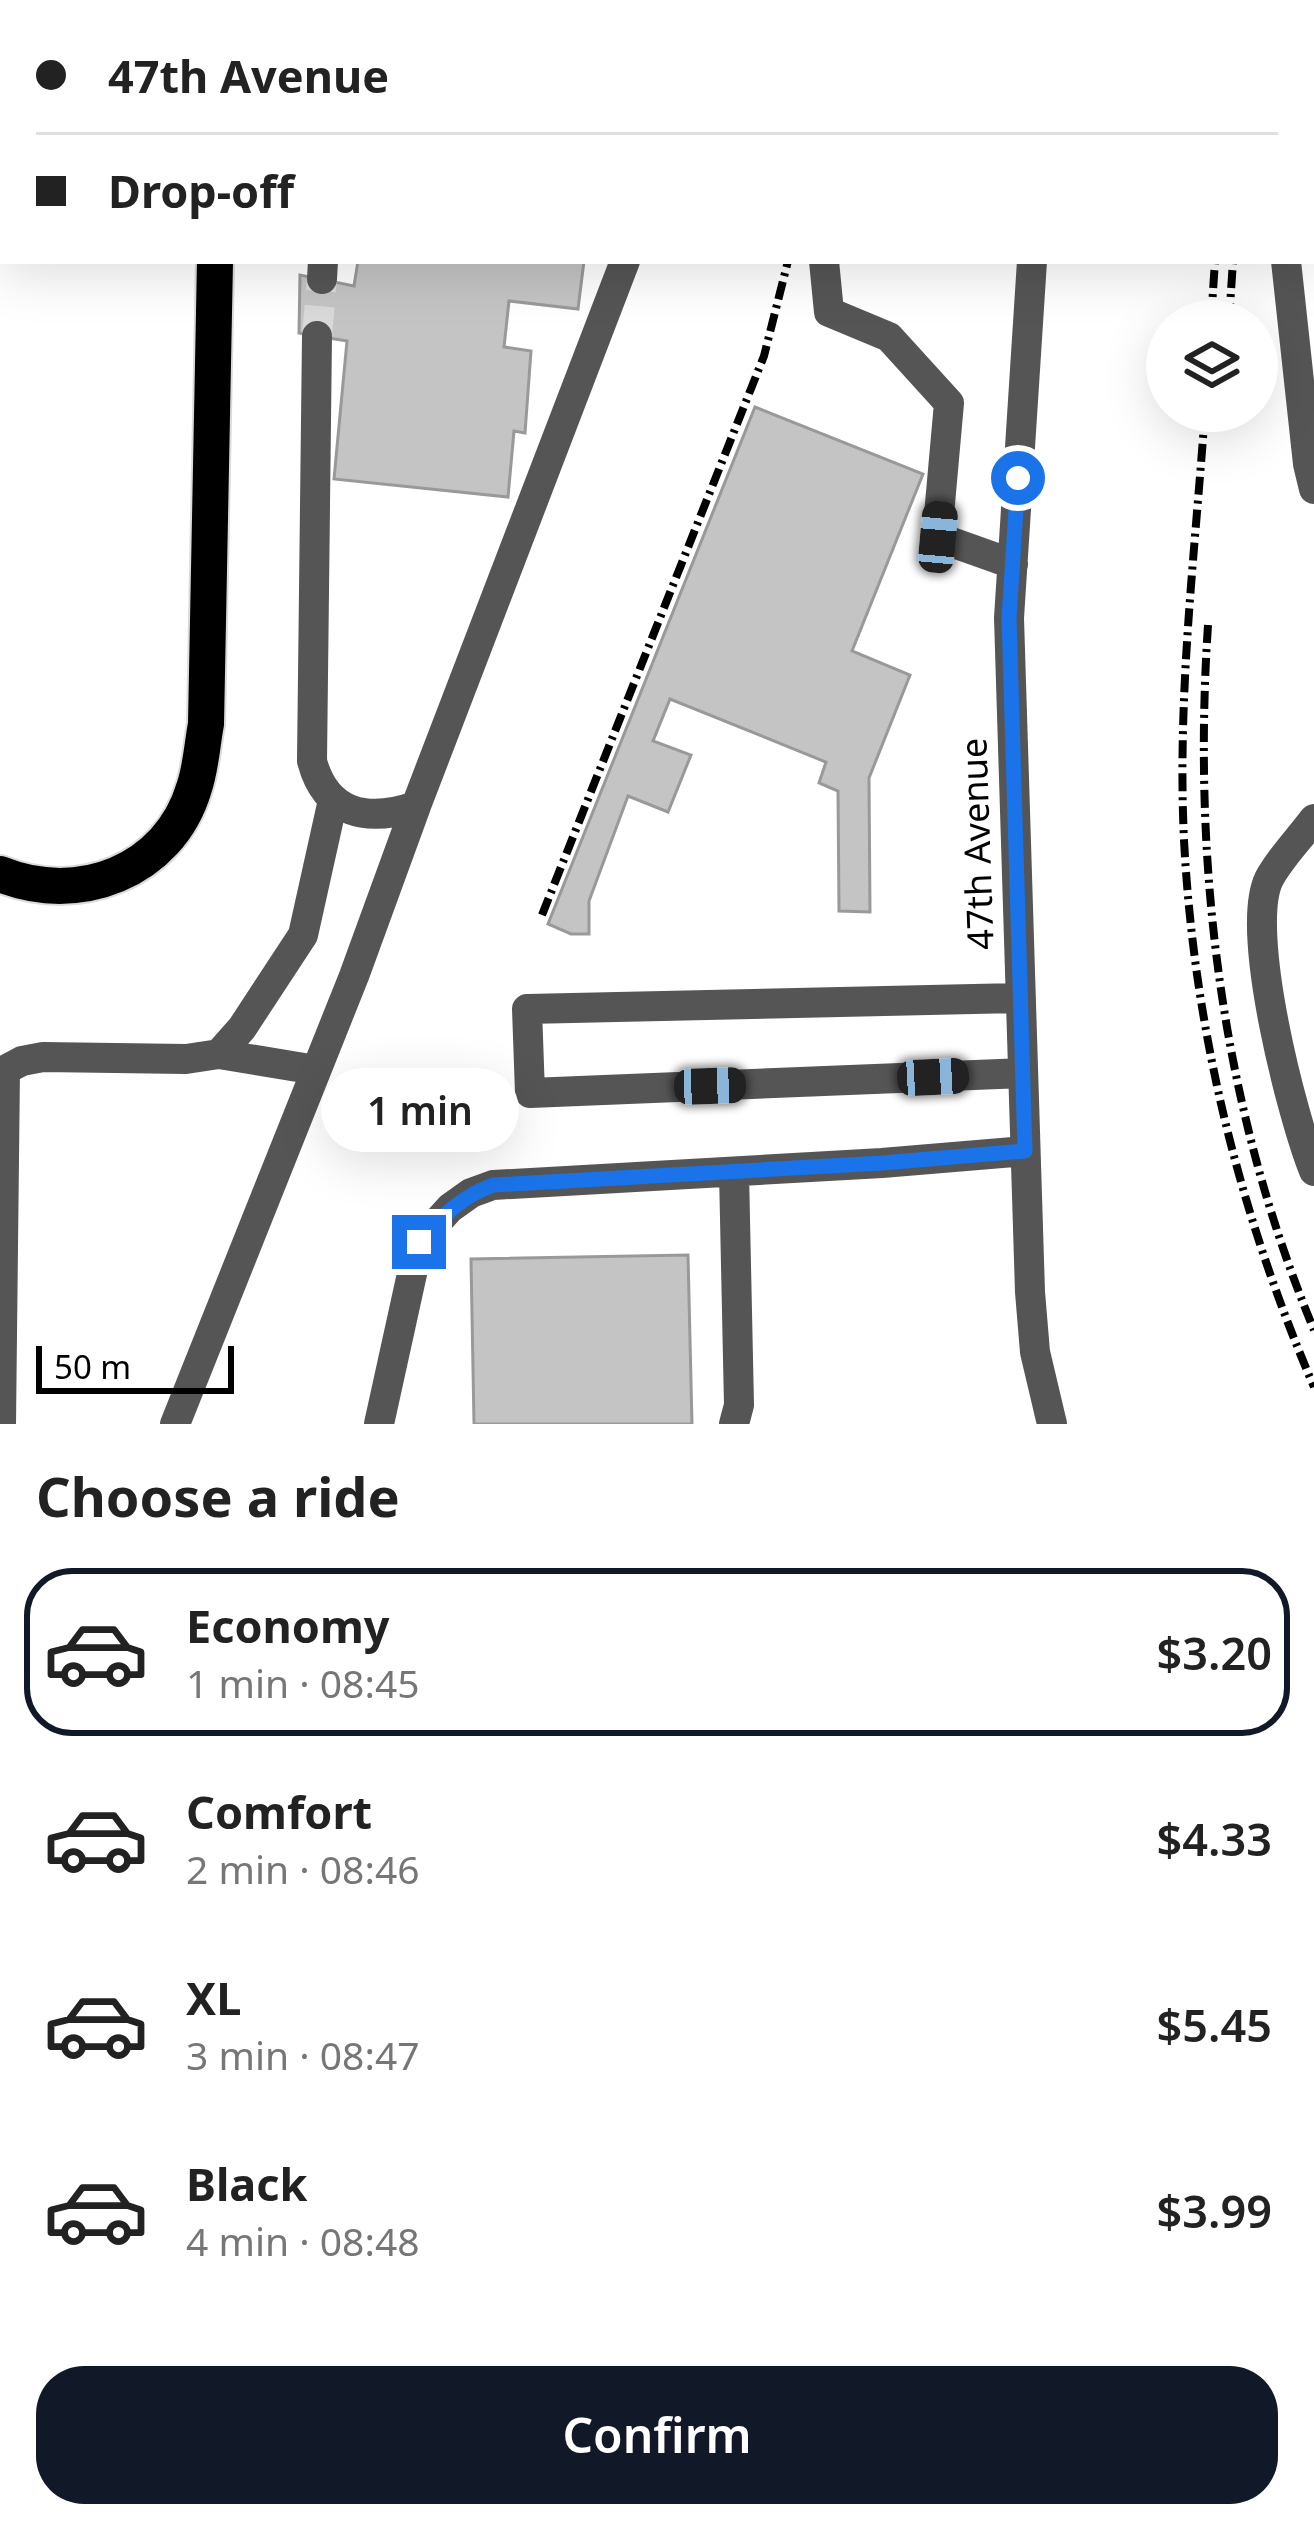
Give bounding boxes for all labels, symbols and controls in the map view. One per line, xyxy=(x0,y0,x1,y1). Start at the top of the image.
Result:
text: 47th Avenue xyxy=(108,45,389,106)
text: Drop-off xyxy=(108,160,294,221)
map controls xyxy=(1146,300,1278,432)
button: layers xyxy=(1146,300,1278,432)
route start xyxy=(991,451,1045,505)
car xyxy=(917,500,959,574)
street label: 47th Avenue xyxy=(948,737,1005,951)
car xyxy=(896,1057,970,1097)
car xyxy=(673,1067,747,1105)
callout: 1 min xyxy=(320,1068,518,1152)
text: 1 min xyxy=(367,1083,473,1136)
route end xyxy=(392,1215,446,1269)
scale bar xyxy=(36,1340,234,1393)
text: 50 m xyxy=(54,1344,131,1389)
text: Choose a ride xyxy=(36,1459,400,1533)
text: Economy xyxy=(186,1595,390,1656)
icon: car xyxy=(42,1598,150,1706)
text: $3.20 xyxy=(1157,1622,1272,1683)
text: 1 min · 08:45 xyxy=(186,1656,420,1709)
text: Comfort xyxy=(186,1781,372,1842)
icon: car xyxy=(42,1784,150,1892)
text: $4.33 xyxy=(1157,1808,1272,1869)
text: 2 min · 08:46 xyxy=(186,1842,420,1895)
text: XL xyxy=(186,1967,241,2028)
icon: car xyxy=(42,1970,150,2078)
text: $5.45 xyxy=(1157,1994,1272,2055)
text: 3 min · 08:47 xyxy=(186,2028,420,2081)
text: Black xyxy=(186,2153,307,2214)
icon: car xyxy=(42,2156,150,2264)
text: $3.99 xyxy=(1157,2180,1272,2241)
text: 4 min · 08:48 xyxy=(186,2214,420,2267)
button: Confirm xyxy=(36,2366,1278,2504)

